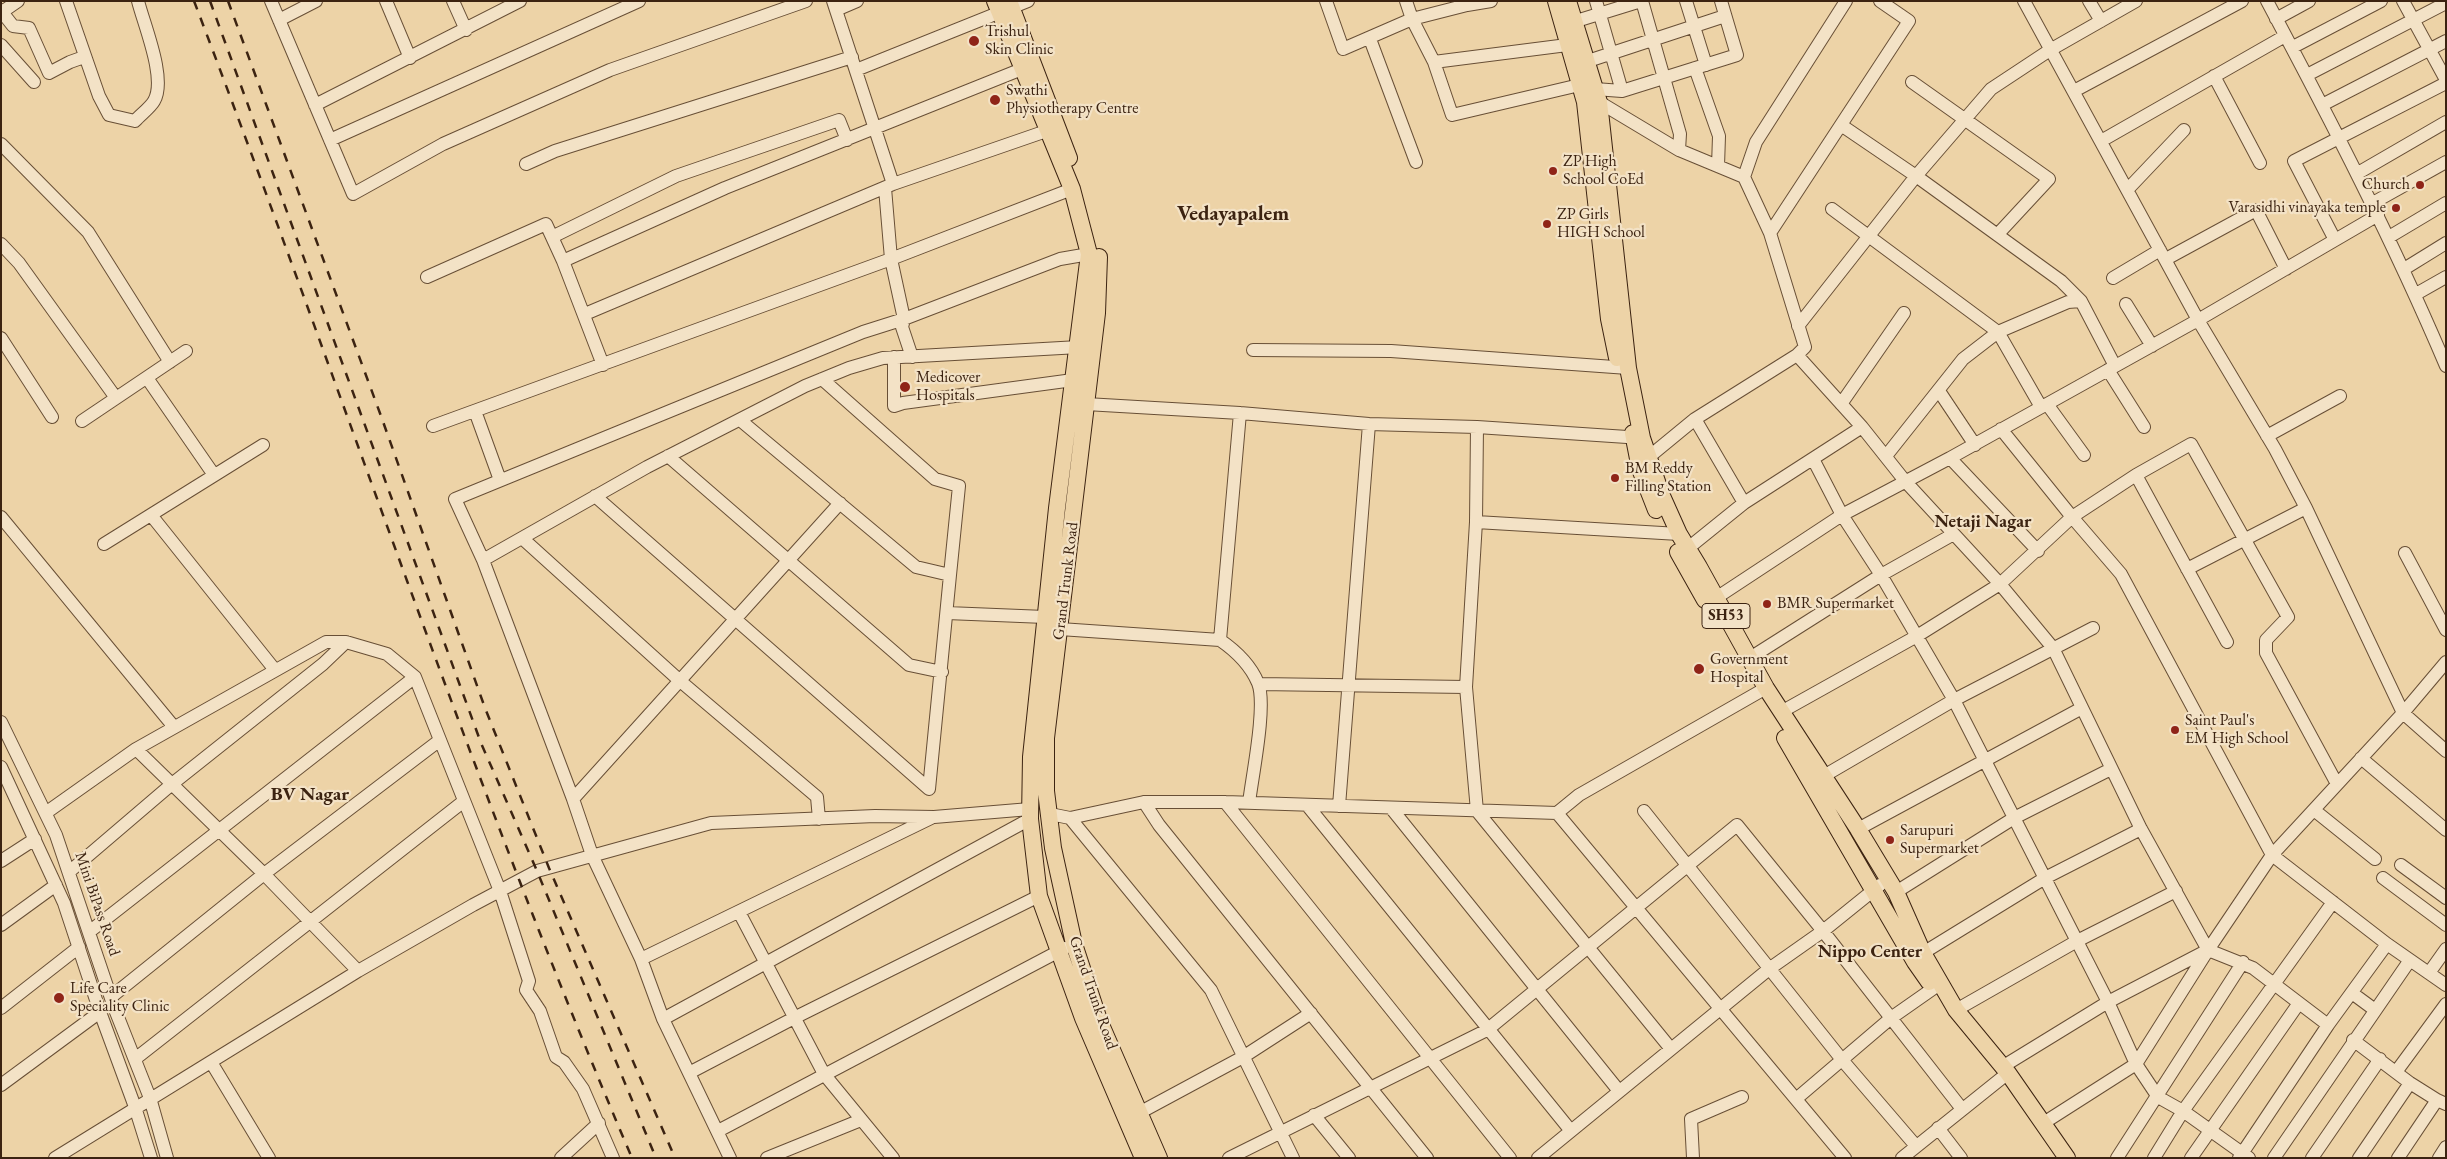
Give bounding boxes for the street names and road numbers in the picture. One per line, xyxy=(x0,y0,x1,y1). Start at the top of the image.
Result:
street label: Grand Trunk Road xyxy=(1049,521,1083,641)
road number: SH53 xyxy=(1702,604,1750,628)
street label: Mini BiPass Road xyxy=(70,850,124,958)
street label: Grand Trunk Road xyxy=(1065,934,1121,1052)

